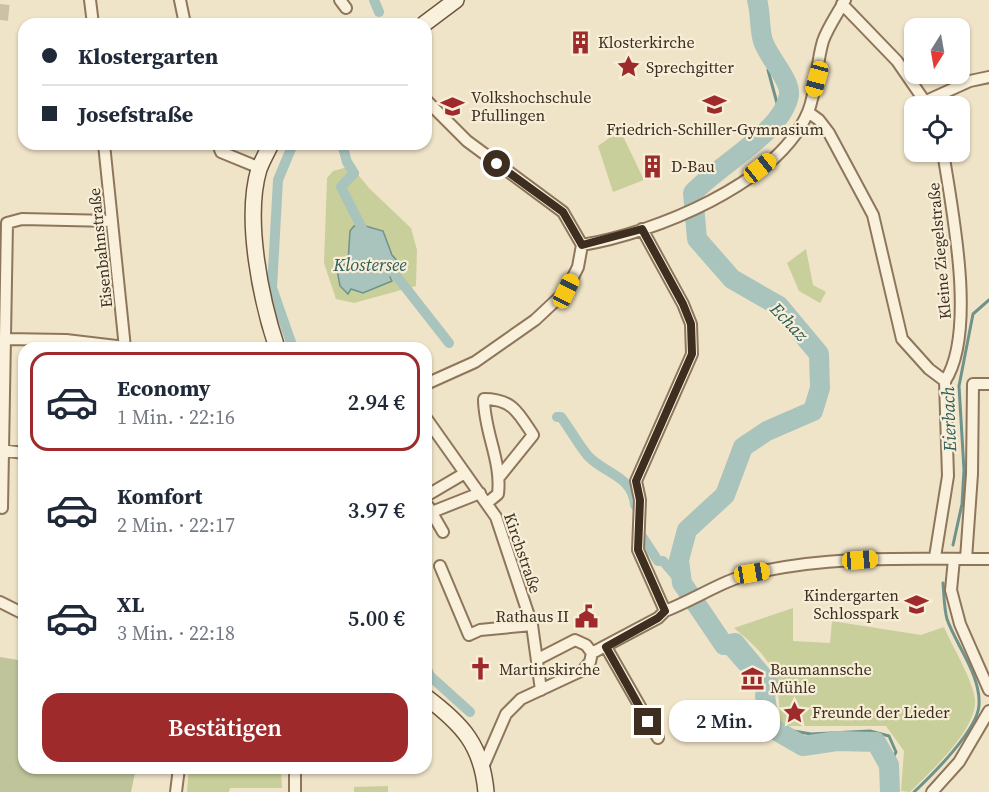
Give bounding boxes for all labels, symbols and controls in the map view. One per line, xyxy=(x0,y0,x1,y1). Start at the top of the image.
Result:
north arrow xyxy=(904,18,970,84)
map controls xyxy=(904,18,970,162)
building icon: Klosterkirche xyxy=(567,29,593,55)
place label: Klosterkirche xyxy=(598,31,695,53)
text: Klostergarten xyxy=(78,41,218,71)
place icon: Sprechgitter xyxy=(615,54,641,80)
place label: Sprechgitter xyxy=(646,56,734,78)
car xyxy=(804,59,830,99)
place label: Volkshochschule Pfullingen xyxy=(471,86,591,126)
school or university icon: Friedrich-Schiller-Gymnasium xyxy=(702,91,728,117)
school or university icon: Volkshochschule Pfullingen xyxy=(440,93,466,119)
button: locate xyxy=(904,96,970,162)
text: Josefstraße xyxy=(78,99,193,129)
place label: Friedrich-Schiller-Gymnasium xyxy=(606,118,824,140)
route start xyxy=(483,150,510,177)
car xyxy=(740,150,780,186)
building icon: D-Bau xyxy=(640,153,666,179)
place label: D-Bau xyxy=(671,155,715,177)
street label: Kleine Ziegelstraße xyxy=(922,182,956,320)
street label: Eisenbahnstraße xyxy=(83,187,117,309)
water label: Klostersee xyxy=(332,252,407,277)
car xyxy=(550,271,582,311)
water label: Echaz xyxy=(764,296,814,347)
text: Economy xyxy=(117,373,211,403)
icon: car xyxy=(45,375,99,429)
water label: Eierbach xyxy=(935,386,962,453)
text: 2.94 € xyxy=(348,387,405,417)
text: 1 Min. · 22:16 xyxy=(117,403,235,431)
text: Komfort xyxy=(117,481,202,511)
icon: car xyxy=(45,483,99,537)
text: 3.97 € xyxy=(348,495,405,525)
street label: Kirchstraße xyxy=(499,510,547,596)
text: 2 Min. · 22:17 xyxy=(117,511,235,539)
car xyxy=(841,550,879,570)
car xyxy=(733,561,771,585)
place label: Kindergarten Schlosspark xyxy=(804,584,899,624)
text: XL xyxy=(117,589,144,619)
icon: car xyxy=(45,591,99,645)
school or university icon: Kindergarten Schlosspark xyxy=(904,591,930,617)
text: 5.00 € xyxy=(348,603,405,633)
public building icon: Rathaus II xyxy=(574,603,600,629)
place label: Rathaus II xyxy=(496,605,569,627)
text: 3 Min. · 22:18 xyxy=(117,619,235,647)
church icon: Martinskirche xyxy=(468,656,494,682)
place label: Martinskirche xyxy=(499,658,600,680)
place label: Baumannsche Mühle xyxy=(770,658,872,698)
museum icon: Baumannsche Mühle xyxy=(739,665,765,691)
button: Bestätigen xyxy=(42,693,408,762)
place icon: Freunde der Lieder xyxy=(781,699,807,725)
callout: 2 Min. xyxy=(669,701,780,743)
place label: Freunde der Lieder xyxy=(812,701,950,723)
text: 2 Min. xyxy=(696,707,753,735)
route end xyxy=(634,708,661,735)

